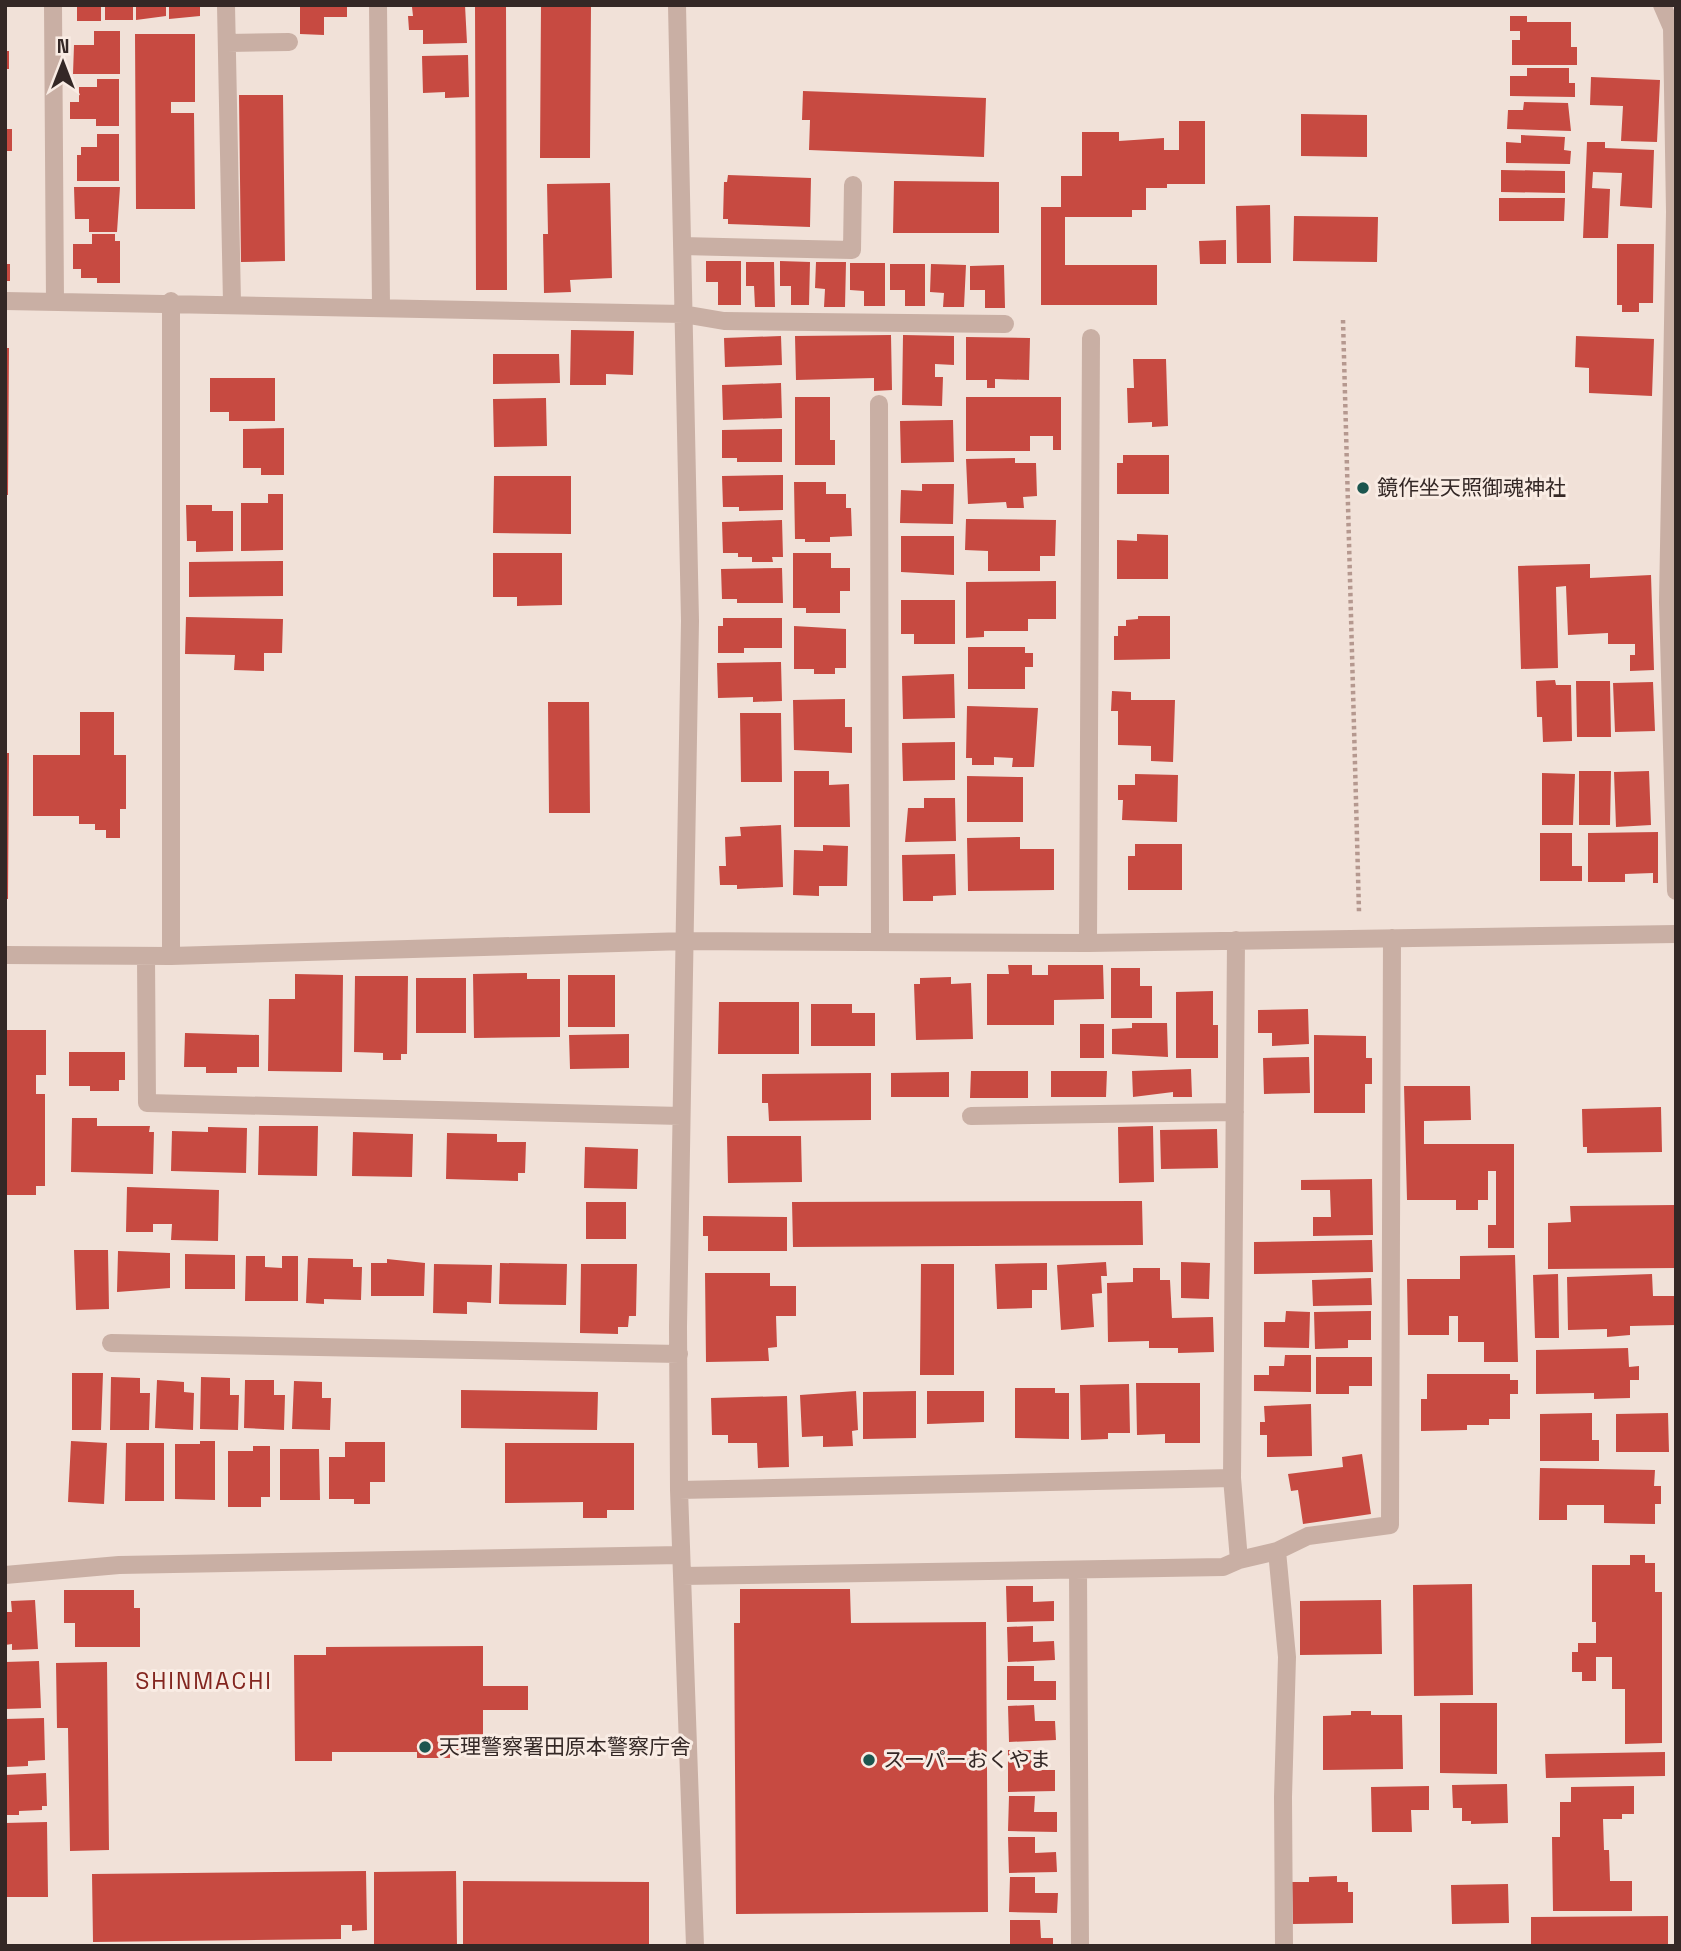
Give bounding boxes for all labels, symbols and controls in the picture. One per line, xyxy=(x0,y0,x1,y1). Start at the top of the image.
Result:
north arrow xyxy=(28,28,98,98)
text: N xyxy=(57,34,69,59)
place label: 鏡作坐天照御魂神社 xyxy=(1377,474,1566,501)
marker: 鏡作坐天照御魂神社 xyxy=(1355,480,1371,496)
district label: SHINMACHI xyxy=(135,1666,273,1696)
place label: 天理警察署田原本警察庁舎 xyxy=(439,1733,691,1760)
marker: 天理警察署田原本警察庁舎 xyxy=(417,1739,433,1755)
place label: スーパーおくやま xyxy=(883,1746,1051,1773)
marker: スーパーおくやま xyxy=(861,1752,877,1768)

